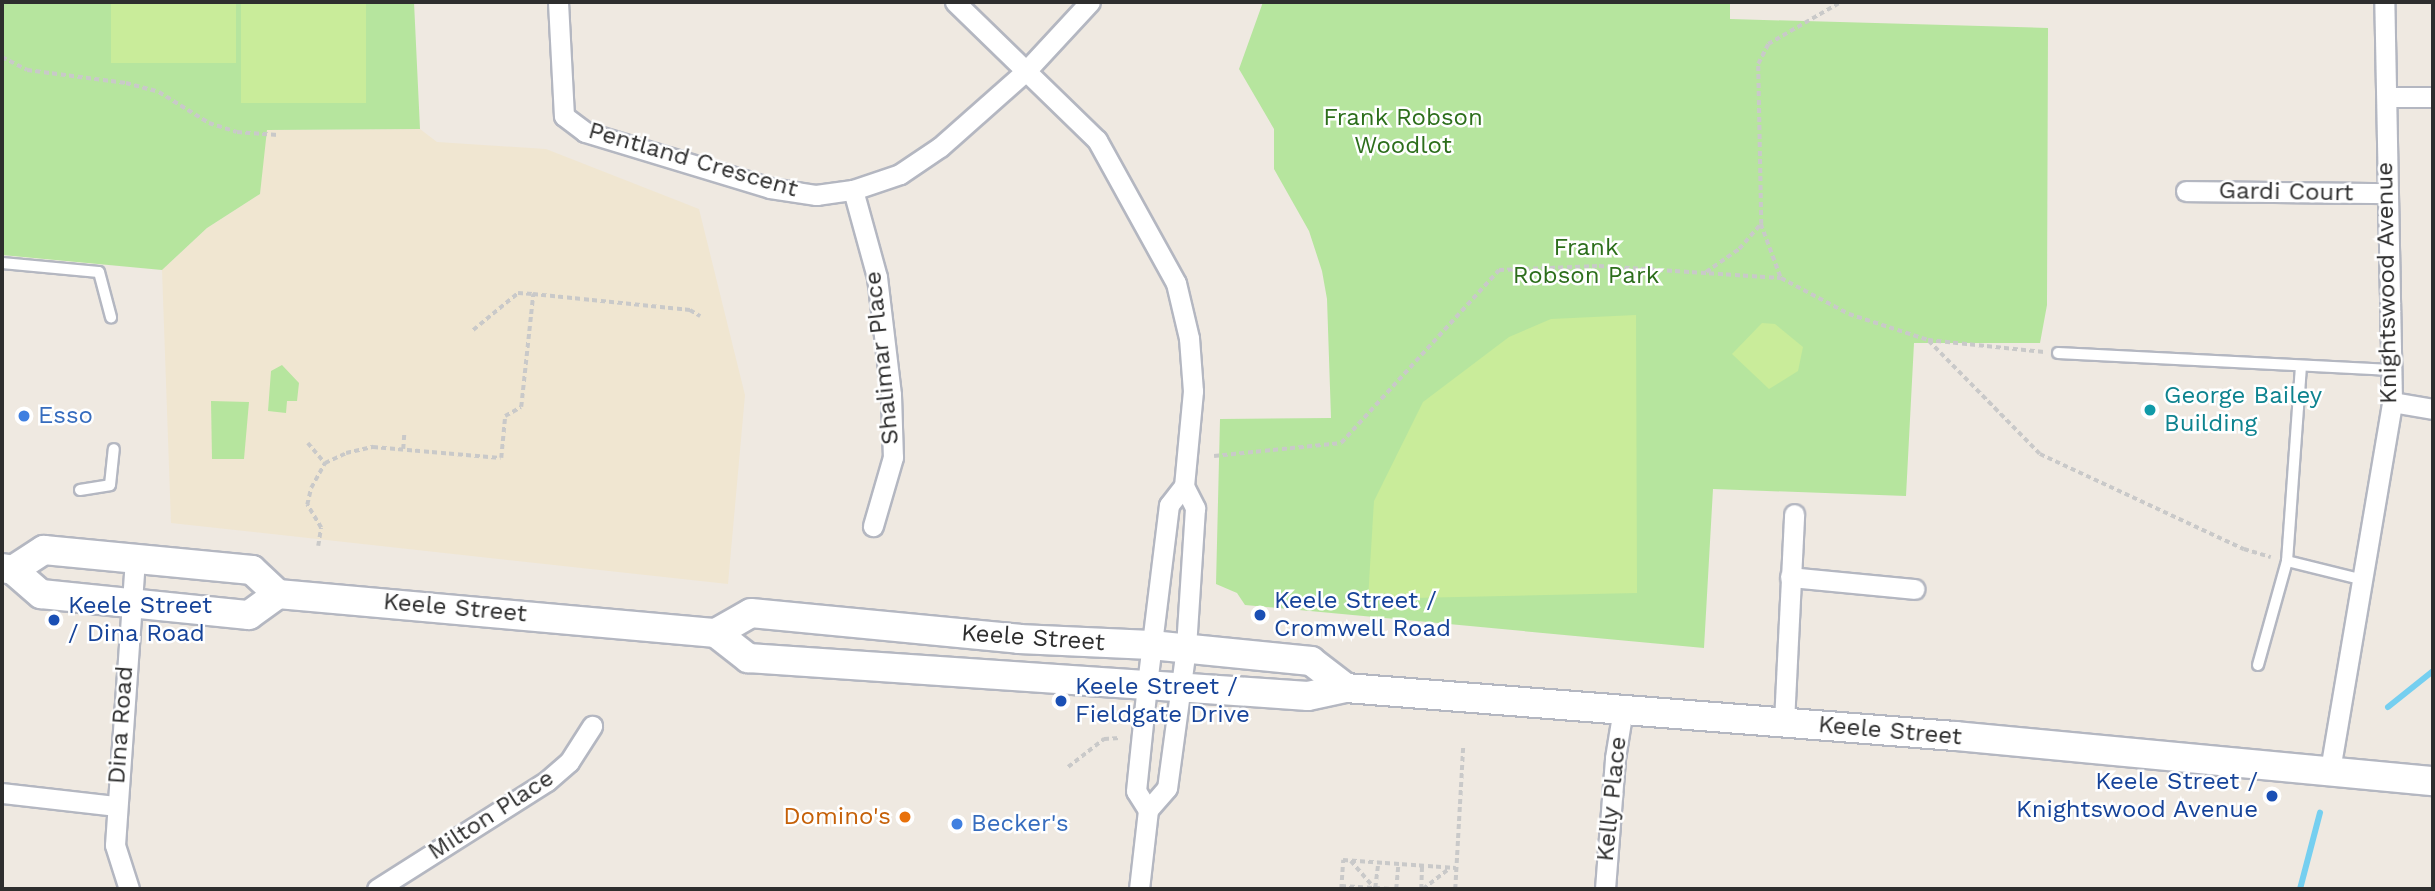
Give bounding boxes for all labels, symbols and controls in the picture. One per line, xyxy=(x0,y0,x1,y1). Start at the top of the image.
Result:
park label: Frank Robson Woodlot xyxy=(1323,104,1483,160)
street label: Pentland Crescent xyxy=(585,116,801,204)
street label: Knightswood Avenue xyxy=(2370,161,2404,405)
street label: Gardi Court xyxy=(2218,176,2354,208)
park label: Frank Robson Park xyxy=(1513,234,1659,290)
street label: Shalimar Place xyxy=(859,270,905,446)
place label: George Bailey Building xyxy=(2164,382,2322,438)
place label: Esso xyxy=(38,402,93,430)
marker: George Bailey Building xyxy=(2142,402,2158,418)
marker: Esso xyxy=(16,408,32,424)
street label: Keele Street xyxy=(382,587,528,629)
place label: Keele Street / Cromwell Road xyxy=(1274,587,1452,643)
place label: Keele Street / Dina Road xyxy=(68,592,212,648)
marker: Keele Street / Cromwell Road xyxy=(1252,607,1268,623)
marker: Keele Street / Dina Road xyxy=(46,612,62,628)
street label: Keele Street xyxy=(960,619,1106,657)
street label: Dina Road xyxy=(102,665,140,785)
place label: Keele Street / Fieldgate Drive xyxy=(1075,673,1250,729)
marker: Keele Street / Fieldgate Drive xyxy=(1053,693,1069,709)
street label: Keele Street xyxy=(1817,710,1963,752)
street label: Kelly Place xyxy=(1591,735,1633,863)
street label: Milton Place xyxy=(423,764,559,866)
place label: Keele Street / Knightswood Avenue xyxy=(2015,768,2258,824)
marker: Keele Street / Knightswood Avenue xyxy=(2264,788,2280,804)
place label: Domino's xyxy=(783,803,891,831)
marker: Domino's xyxy=(897,809,913,825)
place label: Becker's xyxy=(971,810,1069,838)
marker: Becker's xyxy=(949,816,965,832)

